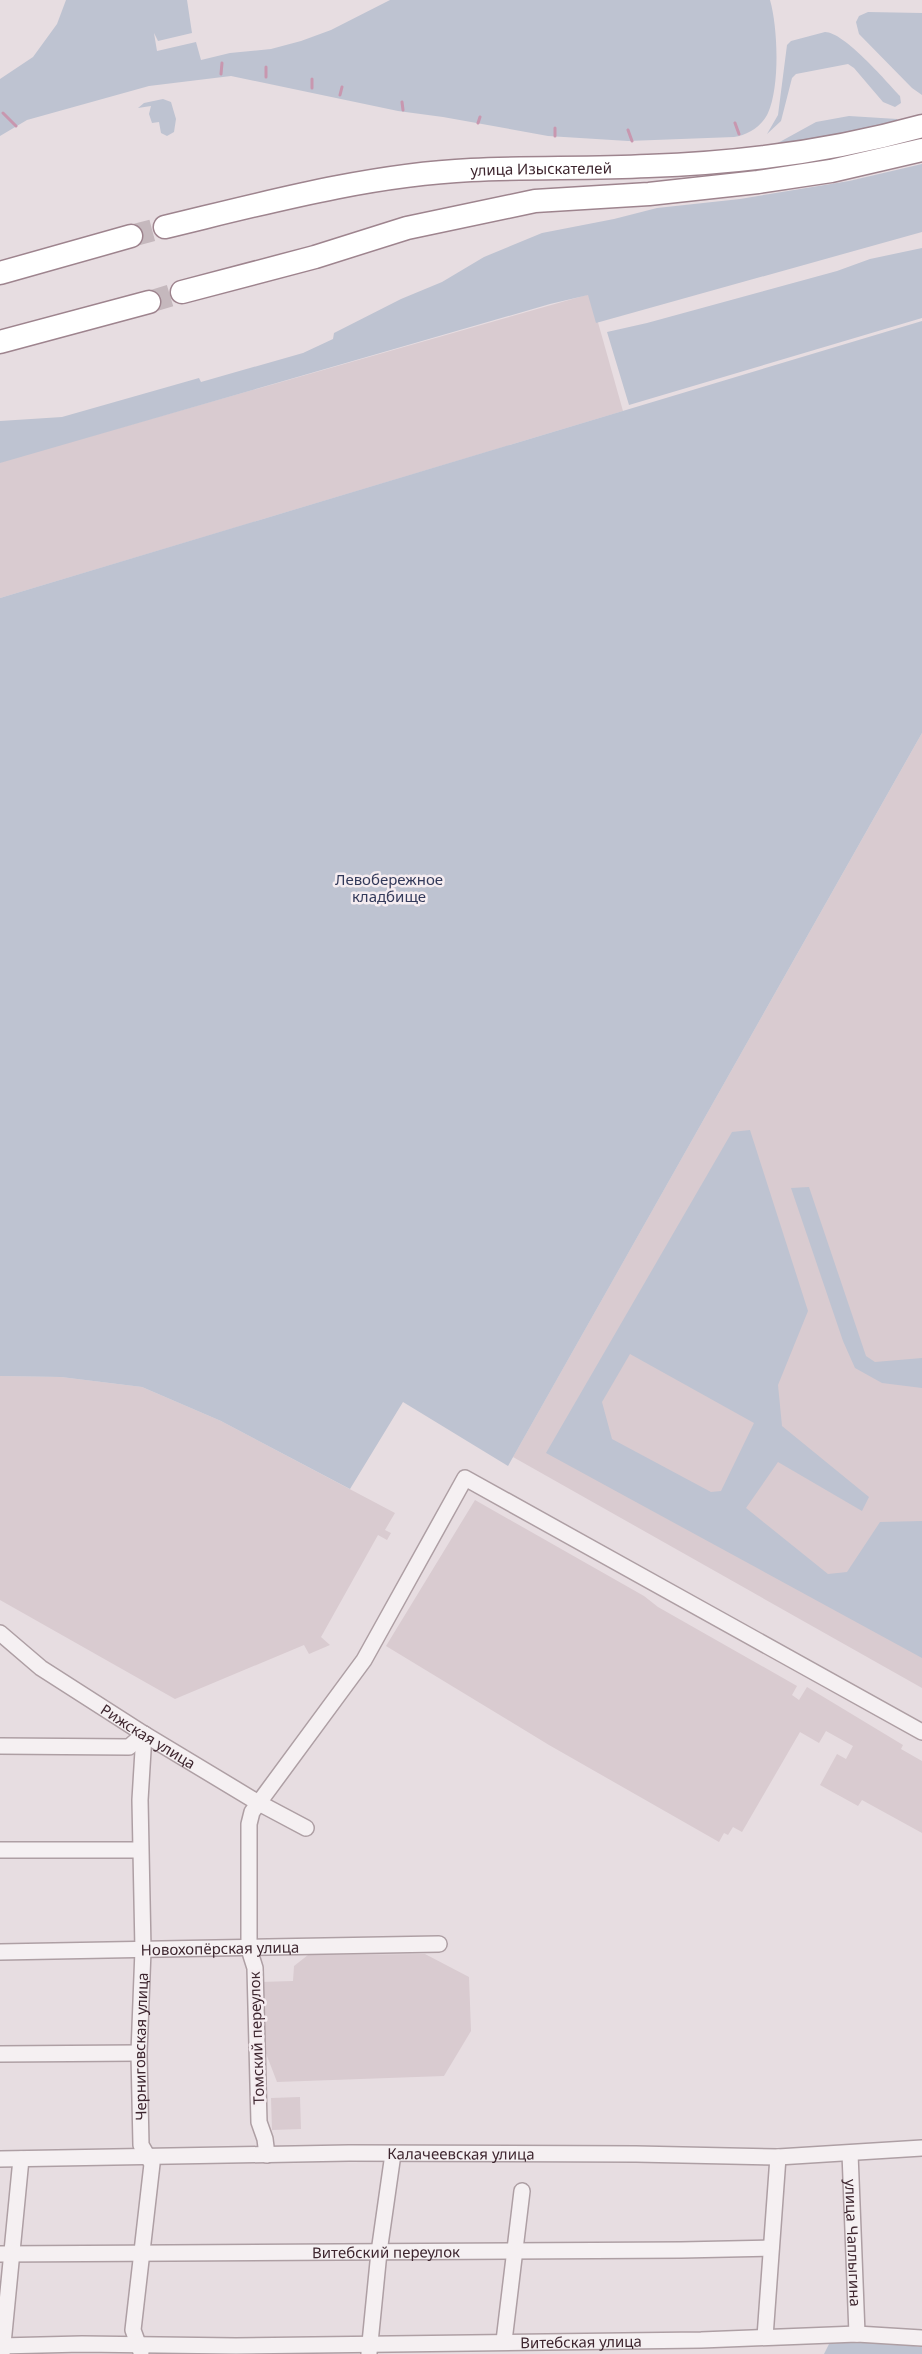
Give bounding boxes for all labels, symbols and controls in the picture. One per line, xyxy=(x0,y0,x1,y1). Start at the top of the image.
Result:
street label: улица Изыскателей xyxy=(470,157,612,180)
park label: Левобережное кладбище xyxy=(335,869,443,906)
street label: Рижская улица xyxy=(97,1699,200,1773)
street label: Новохопёрская улица xyxy=(141,1937,299,1959)
street label: Томский переулок xyxy=(244,1971,268,2105)
street label: Черниговская улица xyxy=(129,1972,152,2121)
street label: Калачеевская улица xyxy=(387,2143,535,2164)
street label: улица Чаплыгина xyxy=(841,2179,866,2307)
street label: Витебский переулок xyxy=(312,2241,460,2262)
street label: Витебская улица xyxy=(520,2331,642,2352)

